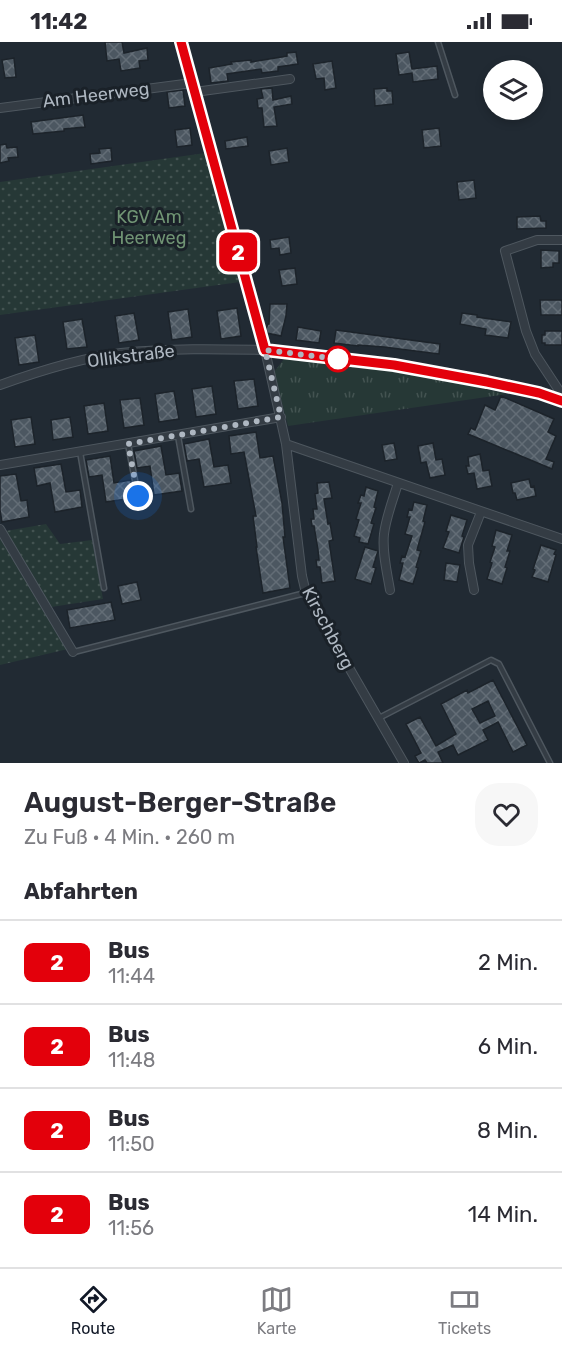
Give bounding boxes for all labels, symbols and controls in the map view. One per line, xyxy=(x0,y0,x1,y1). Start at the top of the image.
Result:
text: 11:42 xyxy=(30,8,88,35)
map controls xyxy=(483,60,543,120)
button: layers xyxy=(483,60,543,120)
street label: Am Heerweg xyxy=(41,78,151,112)
park label: KGV Am Heerweg xyxy=(112,206,186,249)
line badge: 2 xyxy=(218,232,258,272)
text: 2 xyxy=(231,240,245,265)
street label: Ollikstraße xyxy=(86,340,176,372)
unlabelled marker xyxy=(325,346,351,372)
your location xyxy=(123,481,153,511)
street label: Kirschberg xyxy=(297,583,359,673)
button: heart xyxy=(475,783,538,846)
text: August-Berger-Straße xyxy=(24,786,336,819)
text: Zu Fuß · 4 Min. · 260 m xyxy=(24,825,235,849)
text: Abfahrten xyxy=(24,878,138,905)
text: Bus xyxy=(108,937,150,964)
text: 2 Min. xyxy=(478,949,538,976)
text: 2 xyxy=(50,950,64,975)
text: 11:44 xyxy=(108,964,155,988)
text: Bus xyxy=(108,1021,150,1048)
text: 6 Min. xyxy=(478,1033,538,1060)
text: 2 xyxy=(50,1034,64,1059)
text: 11:48 xyxy=(108,1048,155,1072)
text: Bus xyxy=(108,1105,150,1132)
text: 8 Min. xyxy=(477,1117,538,1144)
text: 2 xyxy=(50,1118,64,1143)
text: 11:50 xyxy=(108,1132,155,1156)
text: Bus xyxy=(108,1189,150,1216)
text: 14 Min. xyxy=(468,1201,538,1228)
text: 2 xyxy=(50,1202,64,1227)
text: 11:56 xyxy=(108,1216,154,1240)
tab: Route xyxy=(71,1283,115,1338)
tab: Karte xyxy=(257,1283,296,1338)
tab: Tickets xyxy=(438,1283,491,1338)

